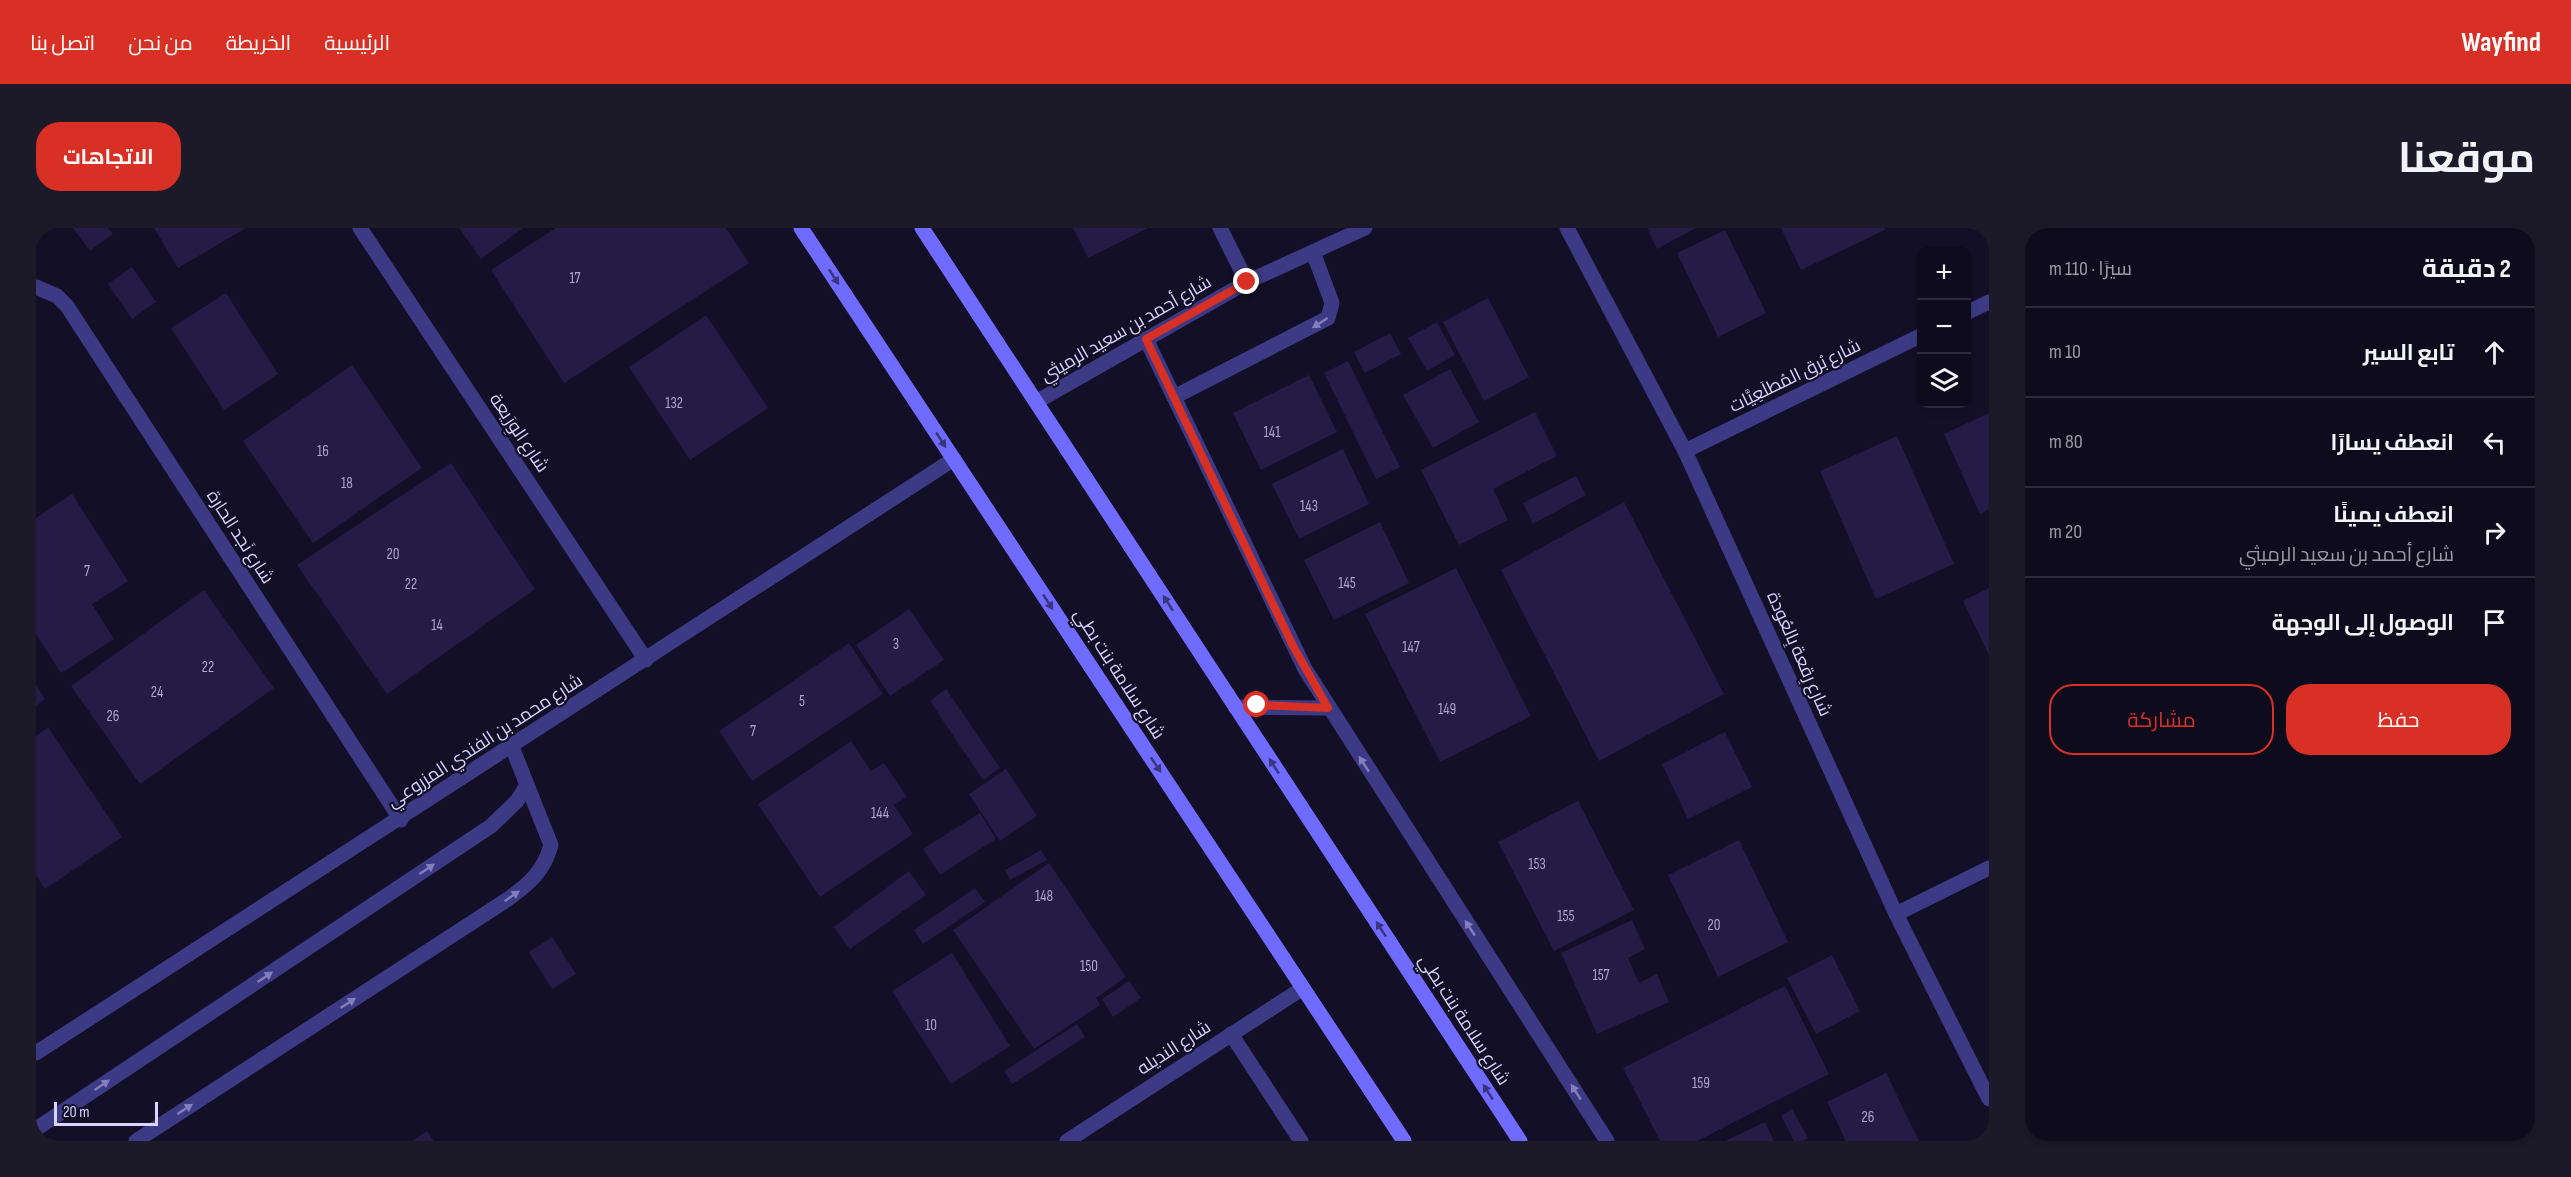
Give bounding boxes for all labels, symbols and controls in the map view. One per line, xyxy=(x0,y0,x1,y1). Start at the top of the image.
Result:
text: Wayfind xyxy=(2461,26,2541,59)
text: اتصل بنا xyxy=(30,31,95,56)
text: من نحن xyxy=(128,31,193,56)
text: الخريطة xyxy=(226,31,291,56)
text: الرئيسية xyxy=(324,31,390,56)
button: الاتجاهات xyxy=(36,122,181,191)
text: موقعنا xyxy=(2398,134,2535,185)
map controls xyxy=(1917,246,1971,408)
button: + xyxy=(1917,246,1971,300)
text: 2 دقيقة xyxy=(2422,254,2511,285)
text: سيرًا · 110 m xyxy=(2049,257,2132,281)
route end xyxy=(1233,268,1259,294)
house number: 17 xyxy=(569,269,581,288)
one-way arrow xyxy=(828,269,839,285)
street label: شارع أحمد بن سعيد الرميثي xyxy=(1036,271,1217,389)
button: − xyxy=(1917,300,1971,354)
one-way arrow xyxy=(1312,317,1328,328)
street label: شارع بُرق المُطلَعِيَّات xyxy=(1726,335,1865,418)
icon: ahead xyxy=(2478,336,2511,369)
text: 10 m xyxy=(2049,340,2081,364)
text: تابع السير xyxy=(2363,340,2454,367)
button: layers xyxy=(1917,354,1971,408)
street label: شارع الوِرَيعة xyxy=(483,390,553,478)
house number: 132 xyxy=(665,394,683,413)
house number: 141 xyxy=(1264,423,1281,442)
icon: left xyxy=(2478,426,2511,459)
text: 80 m xyxy=(2049,430,2083,454)
text: انعطف يسارًا xyxy=(2331,430,2454,457)
one-way arrow xyxy=(935,431,947,447)
house number: 16 xyxy=(317,442,329,461)
house number: 18 xyxy=(341,474,353,493)
street label: شارع نَجد الحارة xyxy=(201,486,278,588)
house number: 143 xyxy=(1300,497,1318,516)
text: انعطف يمينًا xyxy=(2333,502,2454,529)
icon: right xyxy=(2478,516,2511,549)
text: 20 m xyxy=(2049,520,2082,544)
text: شارع أحمد بن سعيد الرميثي xyxy=(2239,543,2454,567)
house number: 20 xyxy=(387,545,399,564)
house number: 7 xyxy=(84,562,90,581)
house number: 145 xyxy=(1338,574,1356,593)
house number: 22 xyxy=(405,575,417,594)
street label: شارع رِقعة بِالعُودة xyxy=(1761,588,1836,720)
one-way arrow xyxy=(1043,594,1054,611)
one-way arrow xyxy=(1162,595,1173,611)
street label: شارع سلامة بنت بطي xyxy=(1066,605,1169,745)
icon: arrive xyxy=(2478,606,2511,639)
text: الوصول إلى الوجهة xyxy=(2272,610,2454,637)
house number: 14 xyxy=(431,616,443,635)
house number: 3 xyxy=(893,635,899,654)
house number: 147 xyxy=(1402,638,1420,657)
house number: 22 xyxy=(202,658,214,677)
street label: شارع محمد بن الفندي المزروعي xyxy=(383,670,588,815)
house number: 24 xyxy=(151,683,163,702)
button: مشاركة xyxy=(2049,684,2274,755)
button: حفظ xyxy=(2286,684,2511,755)
route start xyxy=(1243,691,1269,717)
house number: 5 xyxy=(799,692,805,711)
house number: 149 xyxy=(1438,700,1456,719)
house number: 26 xyxy=(107,707,119,726)
house number: 7 xyxy=(750,722,756,741)
one-way arrow xyxy=(1359,756,1370,772)
one-way arrow xyxy=(1150,757,1161,773)
one-way arrow xyxy=(1269,758,1280,774)
house number: 144 xyxy=(871,804,889,823)
house number: 153 xyxy=(1528,855,1546,874)
one-way arrow xyxy=(419,864,435,875)
house number: 148 xyxy=(1035,887,1053,906)
one-way arrow xyxy=(503,890,519,902)
house number: 155 xyxy=(1557,907,1575,926)
house number: 20 xyxy=(1708,916,1720,935)
one-way arrow xyxy=(1465,920,1476,936)
one-way arrow xyxy=(1376,921,1387,937)
street label: شارع سلامة بنت بطي xyxy=(1411,951,1514,1091)
house number: 150 xyxy=(1080,957,1098,976)
house number: 157 xyxy=(1592,966,1610,985)
one-way arrow xyxy=(256,971,272,983)
one-way arrow xyxy=(340,997,356,1009)
house number: 10 xyxy=(925,1016,937,1035)
street label: شارع النديله xyxy=(1133,1017,1215,1080)
house number: 159 xyxy=(1692,1074,1710,1093)
one-way arrow xyxy=(94,1080,110,1091)
one-way arrow xyxy=(1483,1084,1494,1100)
one-way arrow xyxy=(1570,1084,1581,1100)
scale bar xyxy=(54,1099,158,1126)
text: 20 m xyxy=(63,1103,90,1122)
one-way arrow xyxy=(177,1104,193,1115)
house number: 26 xyxy=(1862,1108,1874,1127)

